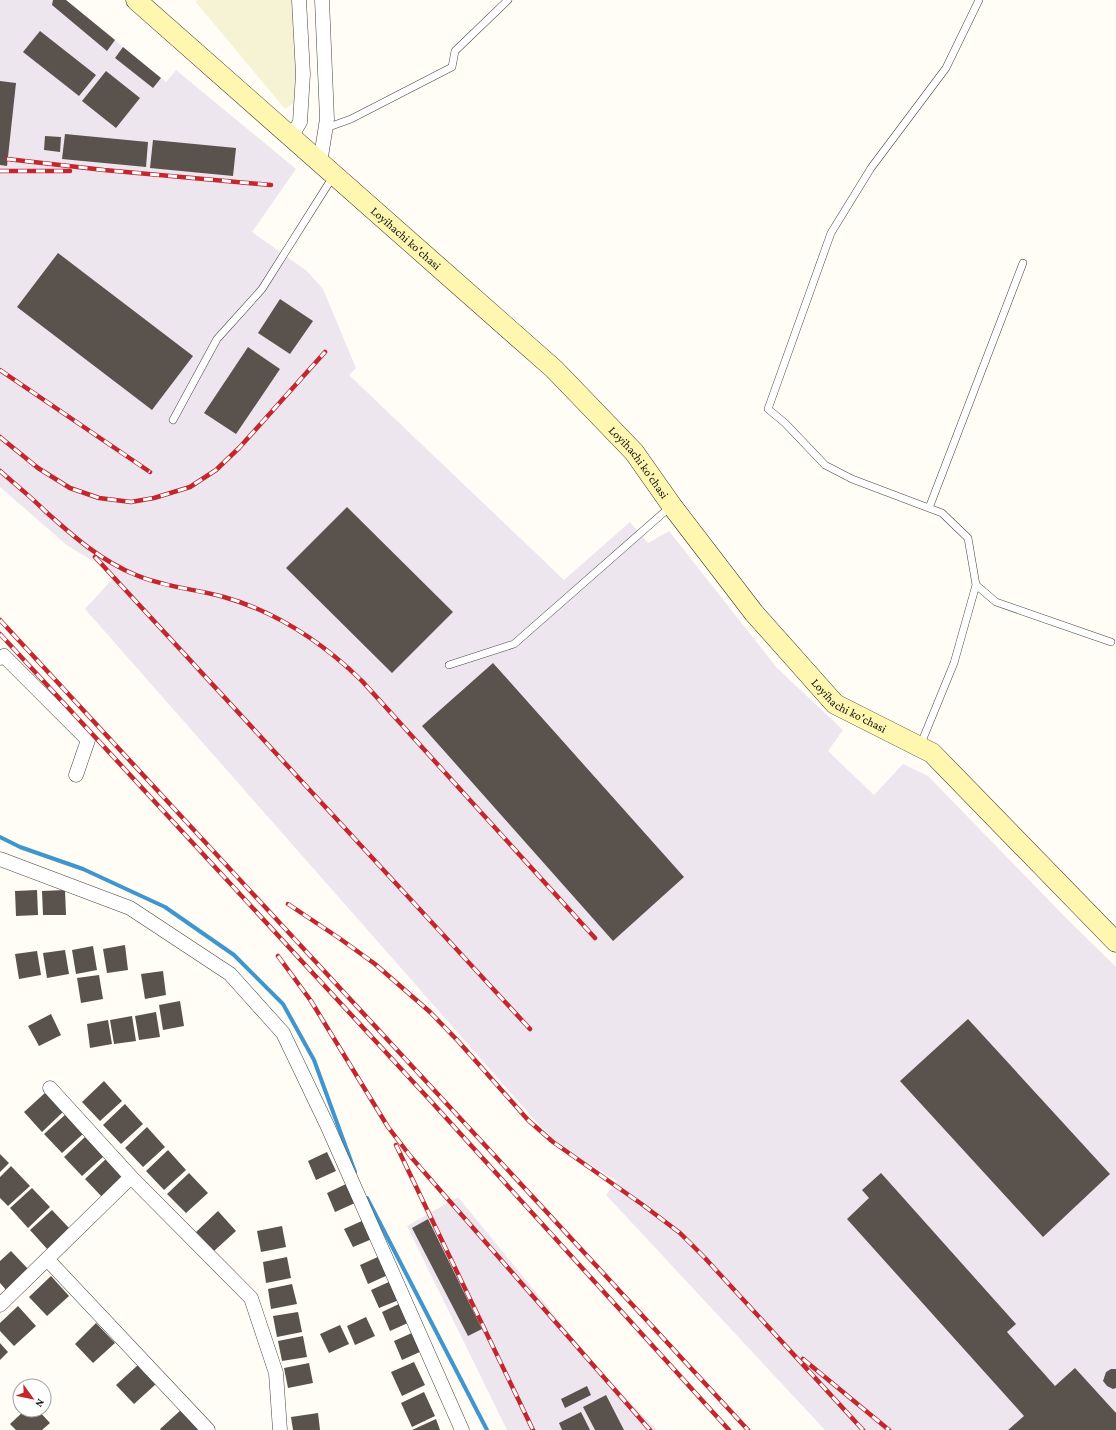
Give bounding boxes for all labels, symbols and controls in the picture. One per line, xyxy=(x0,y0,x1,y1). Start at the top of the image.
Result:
street label: Loyihachi ko'chasi xyxy=(368,204,444,273)
street label: Loyihachi ko'chasi xyxy=(606,423,672,501)
street label: Loyihachi ko'chasi xyxy=(809,676,889,736)
north arrow xyxy=(12,1378,52,1418)
text: N xyxy=(33,1397,47,1410)

